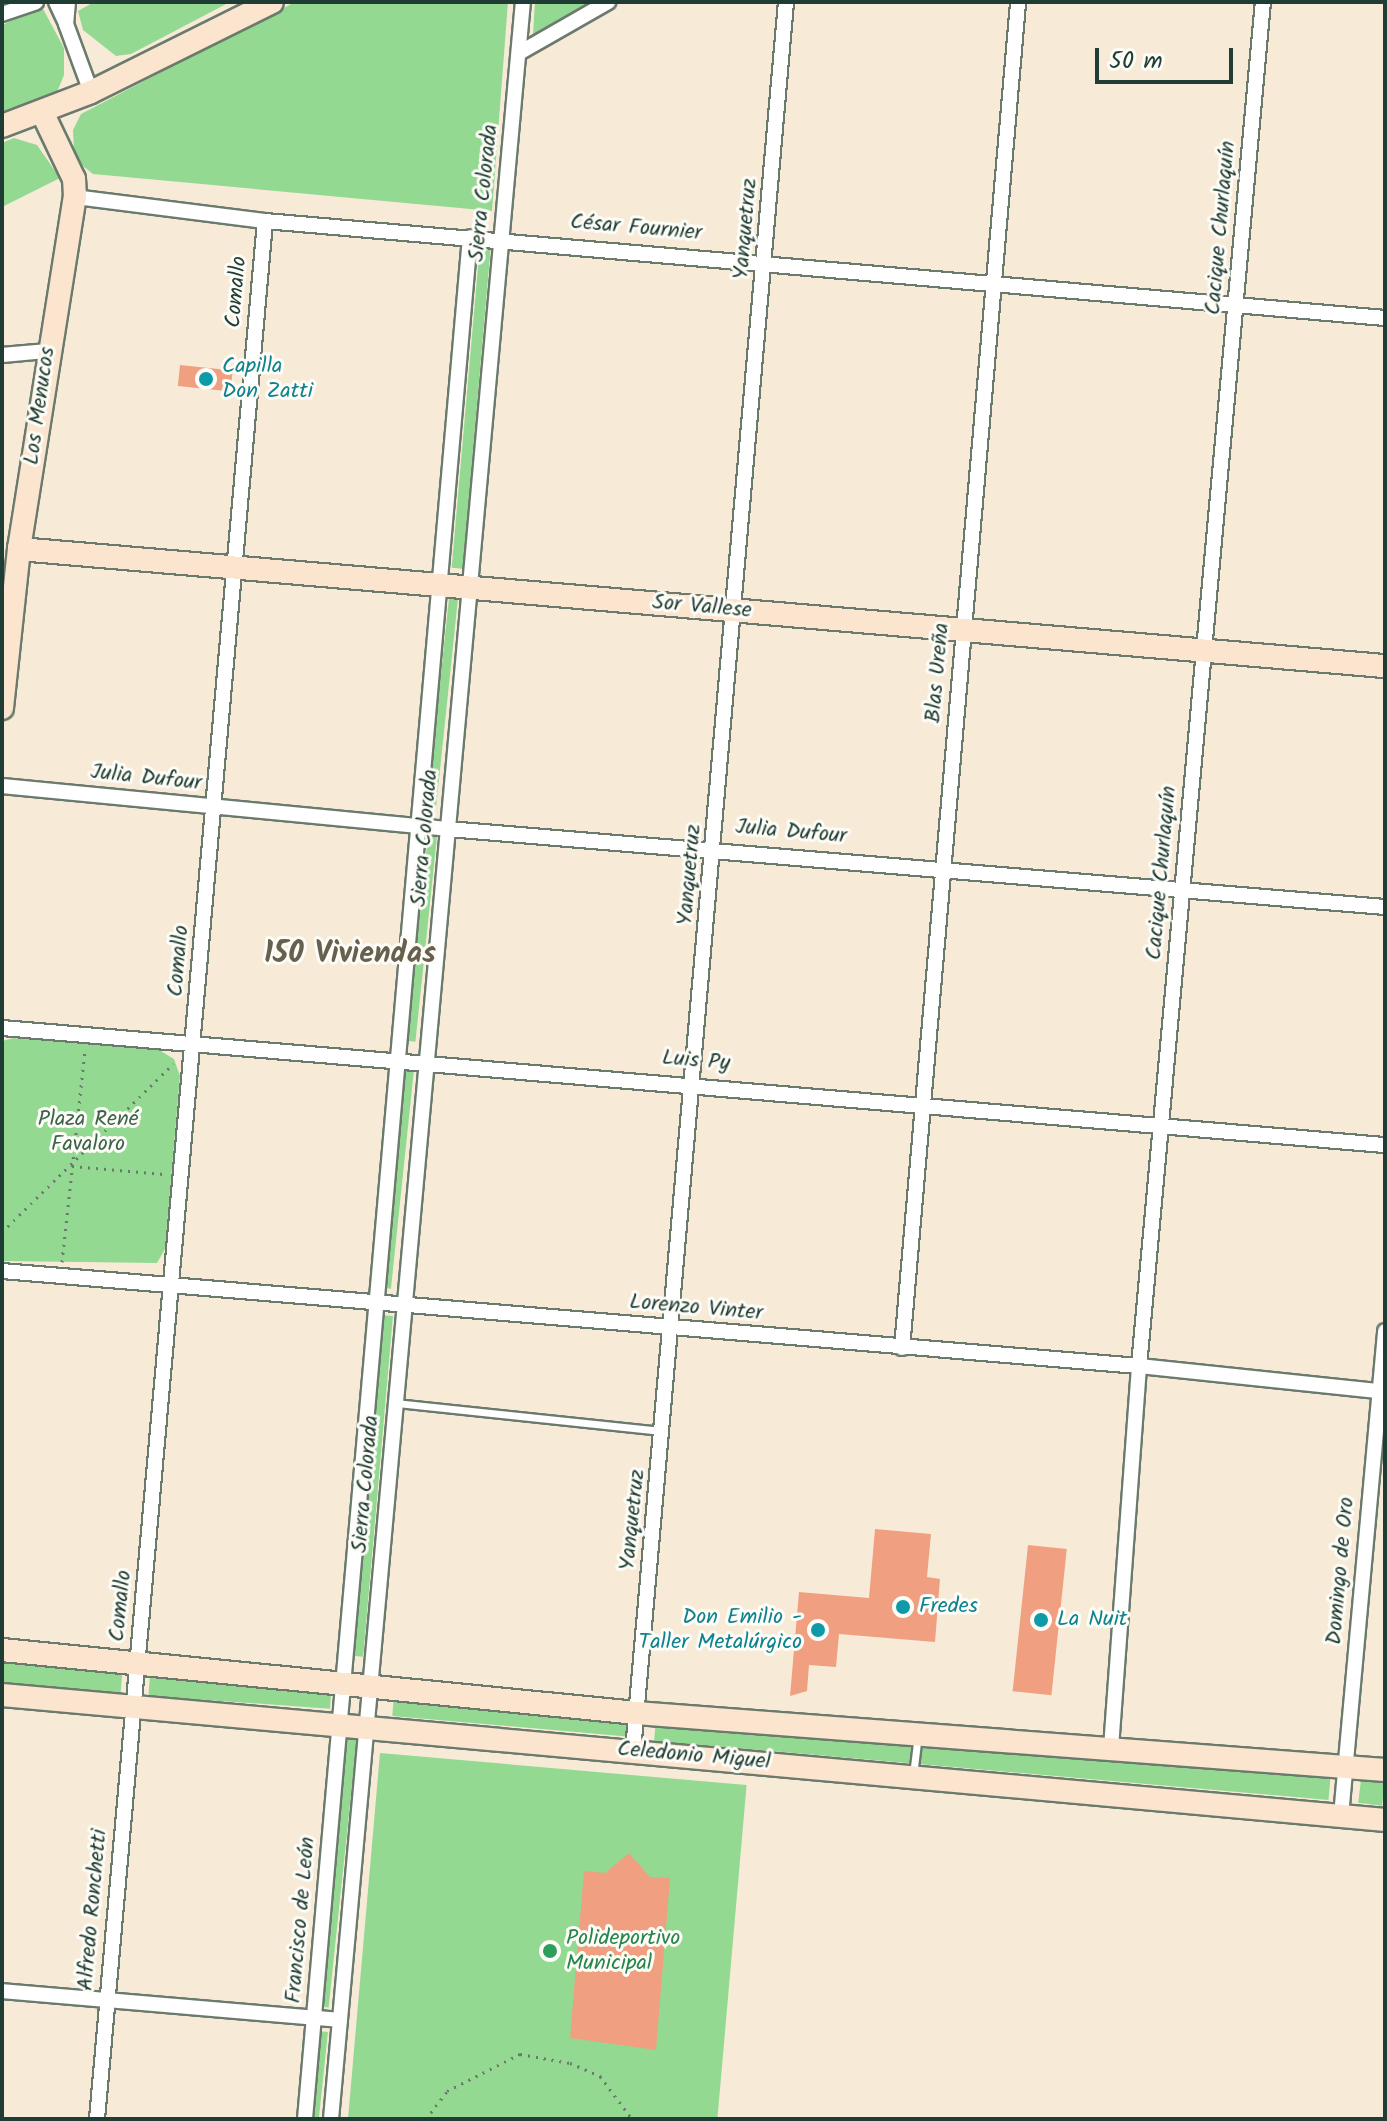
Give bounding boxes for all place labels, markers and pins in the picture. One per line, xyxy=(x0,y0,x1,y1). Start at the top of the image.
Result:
place label: Capilla Don Zatti xyxy=(222,353,313,404)
marker: Capilla Don Zatti xyxy=(197,370,215,388)
place label: Fredes xyxy=(919,1594,978,1620)
marker: Fredes xyxy=(894,1598,912,1616)
place label: Don Emilio - Taller Metalúrgico xyxy=(638,1604,802,1656)
place label: La Nuit xyxy=(1057,1607,1127,1633)
marker: La Nuit xyxy=(1032,1611,1050,1629)
marker: Don Emilio - Taller Metalúrgico xyxy=(809,1621,827,1639)
place label: Polideportivo Municipal xyxy=(566,1925,680,1976)
marker: Polideportivo Municipal xyxy=(541,1942,559,1960)

